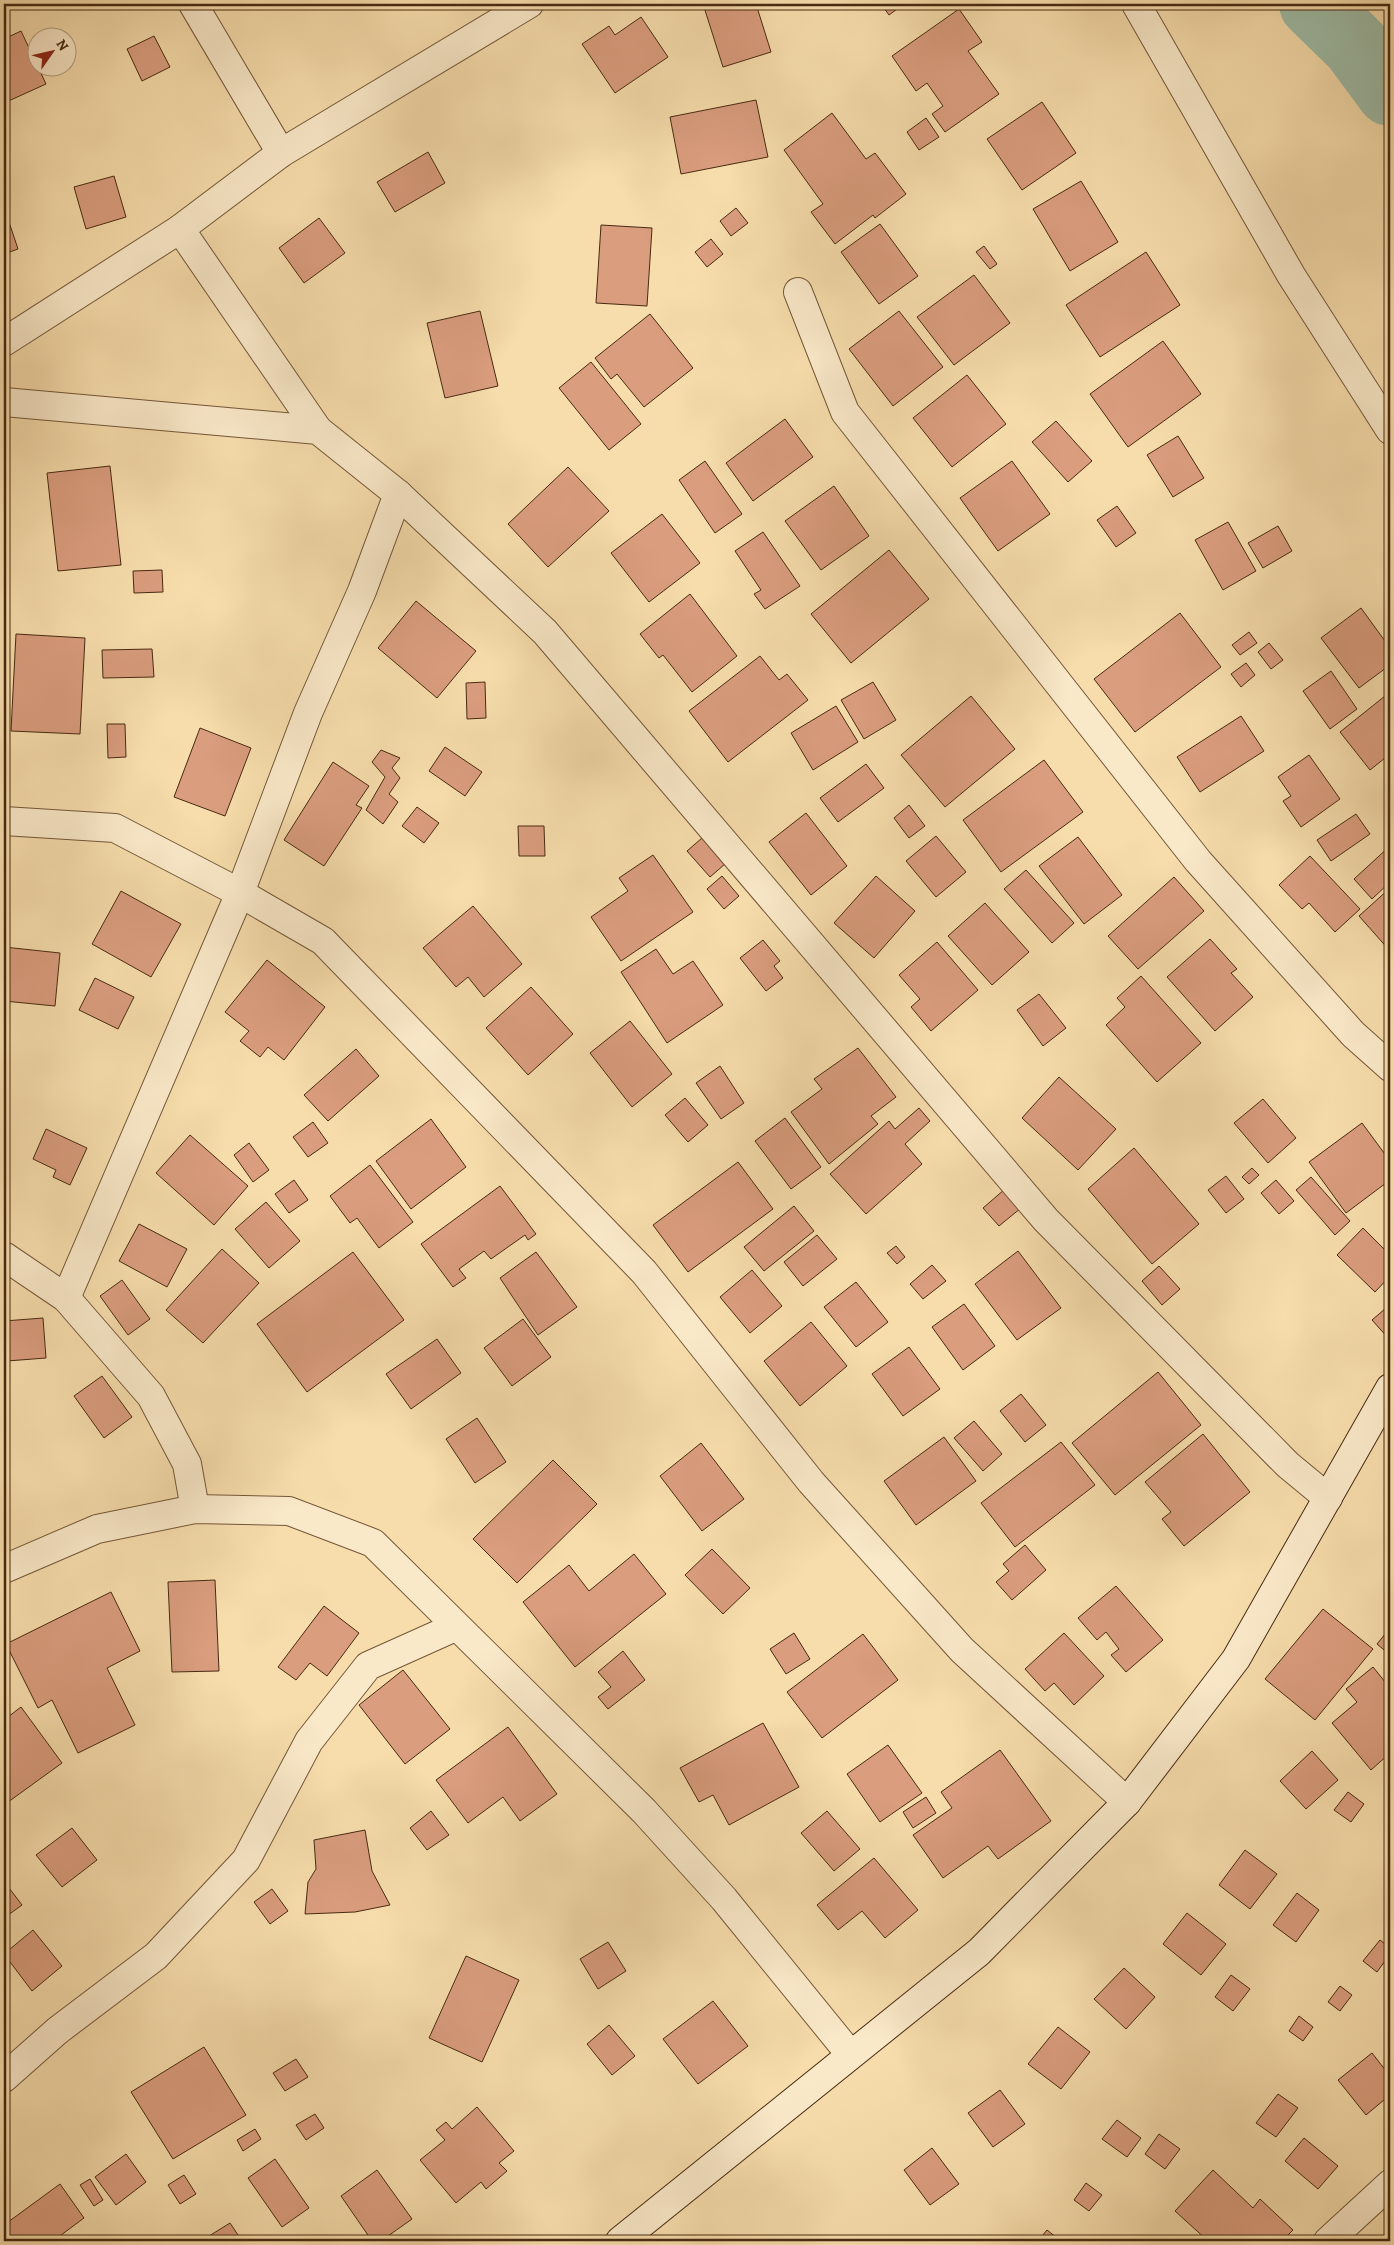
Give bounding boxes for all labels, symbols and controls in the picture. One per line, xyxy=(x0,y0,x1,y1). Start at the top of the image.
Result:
north arrow xyxy=(28,28,78,78)
text: N xyxy=(52,35,73,55)

